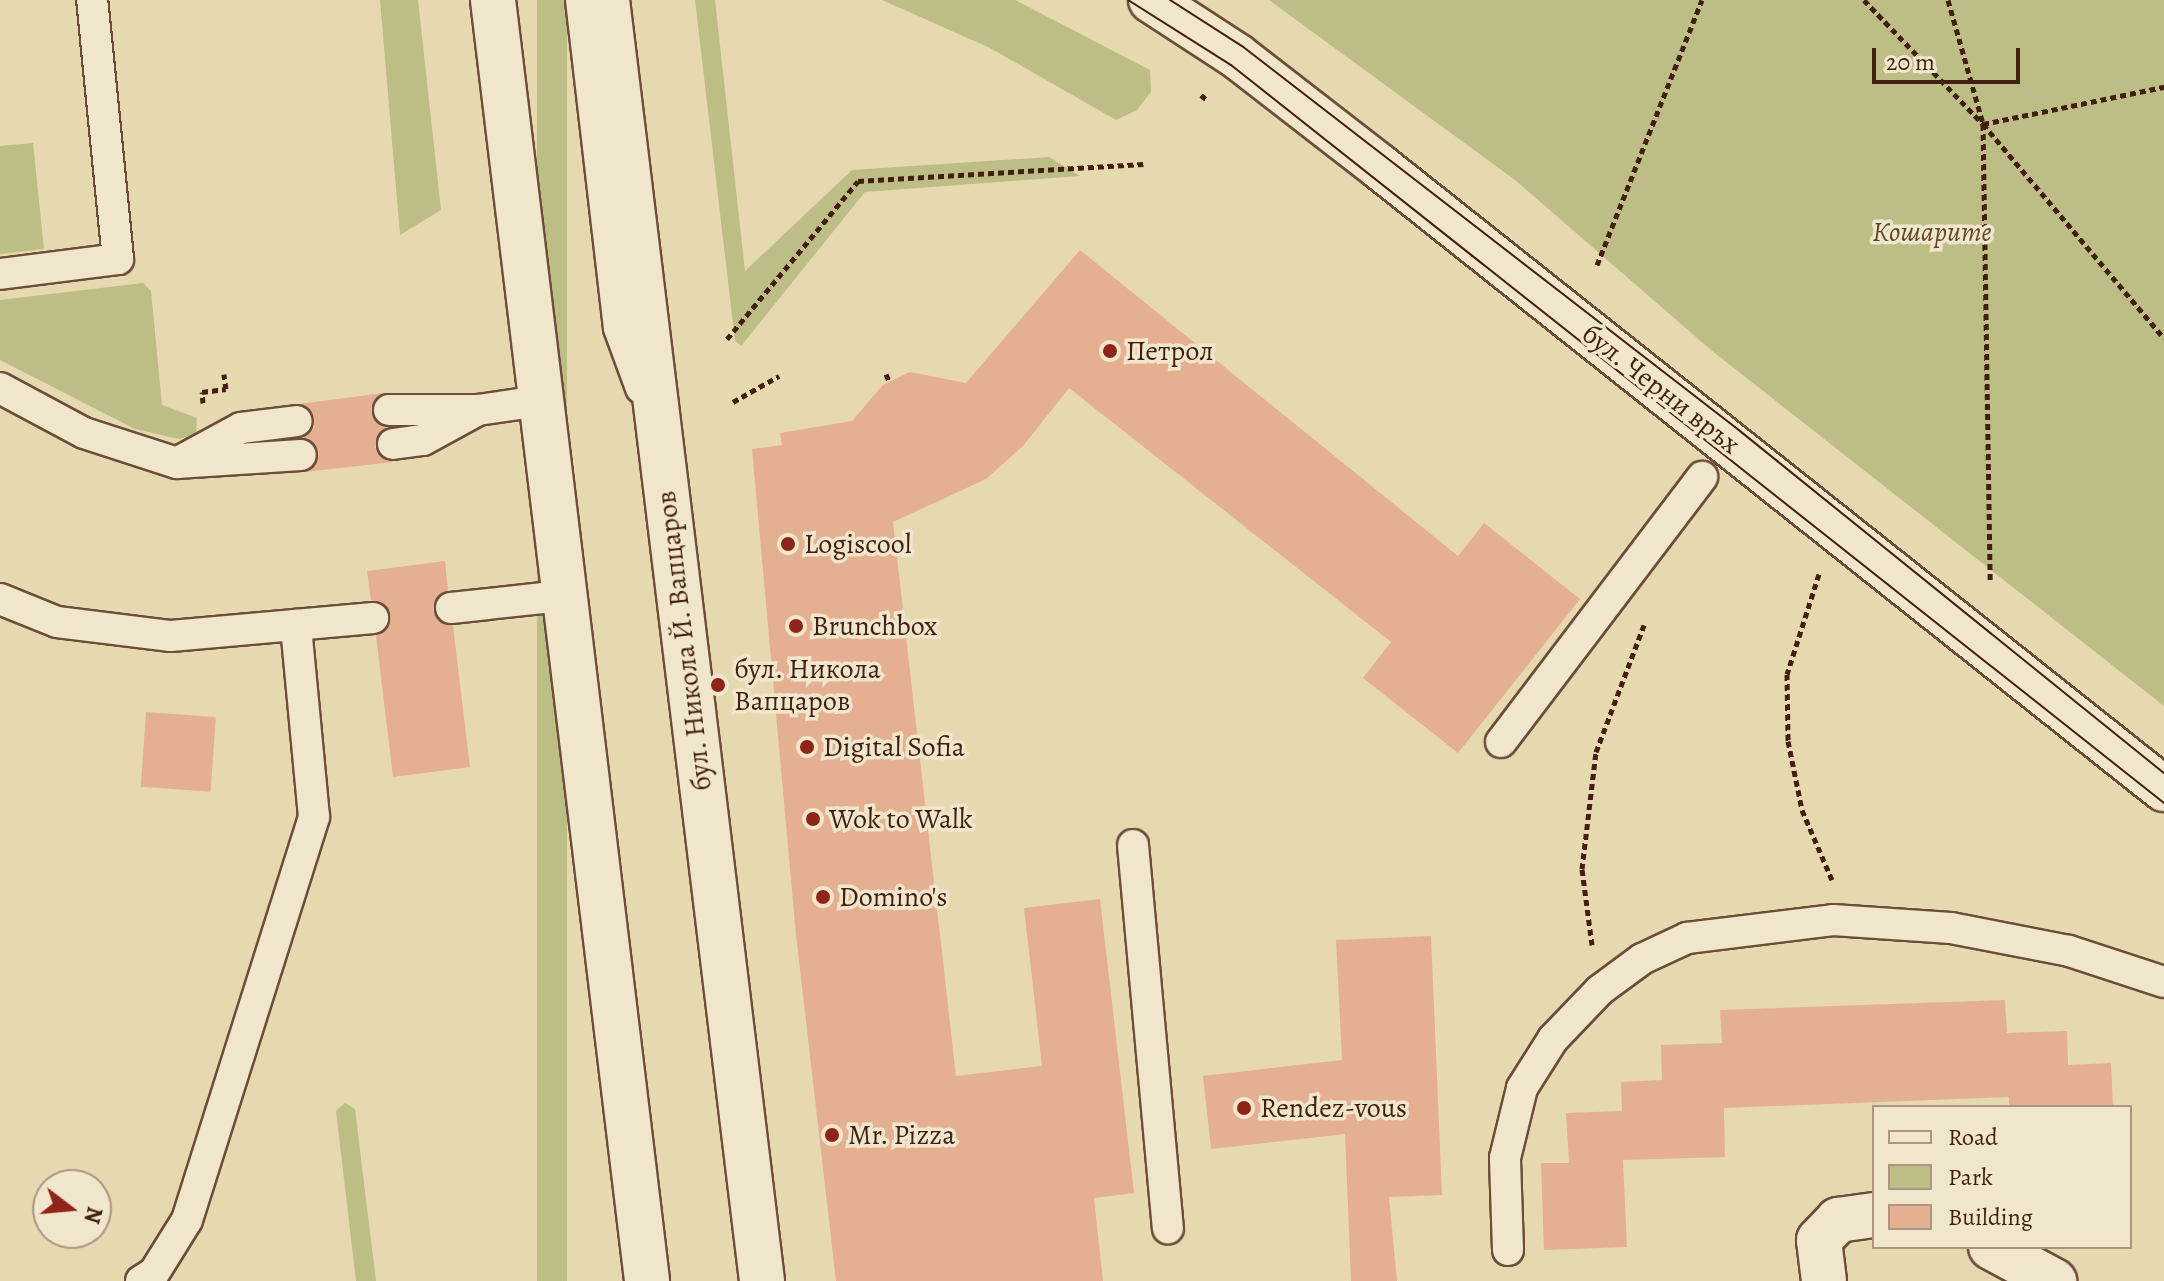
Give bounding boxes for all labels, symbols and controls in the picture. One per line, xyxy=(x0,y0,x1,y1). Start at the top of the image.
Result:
scale bar xyxy=(1876,32,2024,82)
text: 20 m xyxy=(1886,46,1935,78)
park label: Кошарите xyxy=(1872,215,1992,249)
street label: бул. Черни връх xyxy=(1575,317,1747,461)
place label: Петрол xyxy=(1126,334,1213,368)
marker: Петрол xyxy=(1101,342,1119,360)
street label: бул. Никола Й. Вапцаров xyxy=(649,488,719,794)
place label: Logiscool xyxy=(804,527,911,561)
marker: Logiscool xyxy=(779,535,797,553)
place label: Brunchbox xyxy=(812,609,937,643)
marker: Brunchbox xyxy=(787,617,805,635)
place label: бул. Никола Вапцаров xyxy=(734,652,881,718)
marker: бул. Никола Вапцаров xyxy=(709,676,727,694)
place label: Digital Sofia xyxy=(823,730,965,764)
marker: Digital Sofia xyxy=(798,738,816,756)
place label: Wok to Walk xyxy=(829,802,973,836)
marker: Wok to Walk xyxy=(804,810,822,828)
place label: Domino's xyxy=(839,880,948,914)
marker: Domino's xyxy=(814,888,832,906)
place label: Rendez-vous xyxy=(1260,1091,1407,1125)
marker: Rendez-vous xyxy=(1235,1099,1253,1117)
legend xyxy=(1872,1105,2132,1249)
place label: Mr. Pizza xyxy=(848,1118,956,1152)
text: Road xyxy=(1948,1121,1998,1153)
marker: Mr. Pizza xyxy=(823,1126,841,1144)
text: Park xyxy=(1948,1161,1993,1193)
north arrow xyxy=(32,1169,112,1249)
text: Building xyxy=(1948,1201,2033,1233)
text: N xyxy=(77,1203,110,1227)

